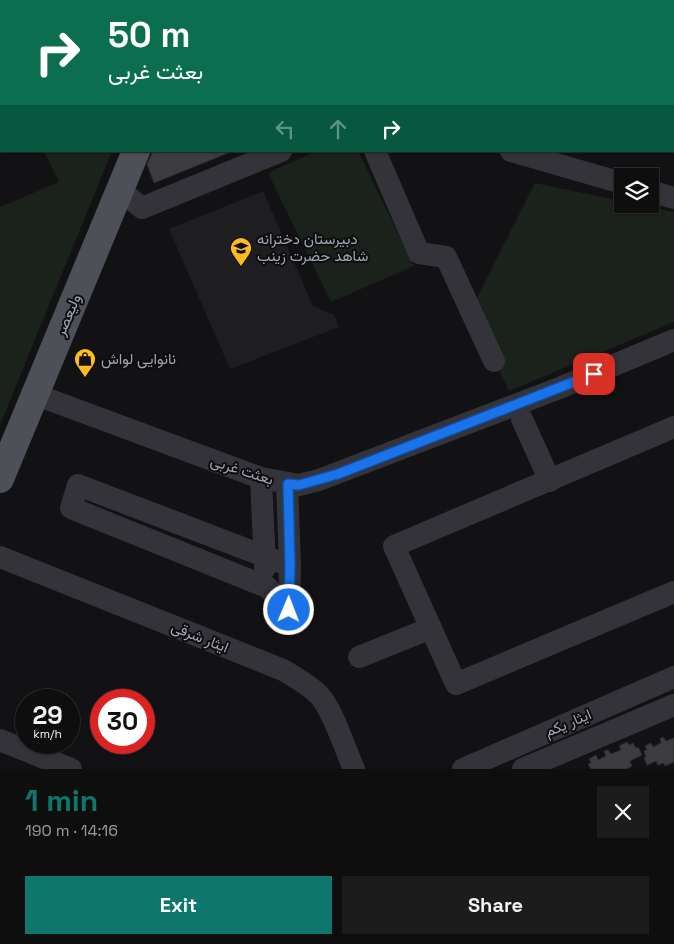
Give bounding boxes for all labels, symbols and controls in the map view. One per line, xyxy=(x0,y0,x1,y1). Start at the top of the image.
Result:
text: 50 m xyxy=(108,13,190,57)
icon: right xyxy=(25,20,90,85)
text: بعثت غربی xyxy=(108,57,203,85)
icon: left xyxy=(271,115,299,143)
icon: ahead xyxy=(324,115,352,143)
icon: right xyxy=(377,115,405,143)
map controls xyxy=(614,168,659,213)
button: layers xyxy=(614,168,659,213)
place label: دبیرستان دخترانه شاهد حضرت زینب xyxy=(257,229,369,265)
school or university icon: دبیرستان دخترانه شاهد حضرت زینب xyxy=(229,236,253,267)
street label: ولیعصر xyxy=(50,291,85,340)
shop icon: نانوایی لواش xyxy=(73,347,97,378)
place label: نانوایی لواش xyxy=(101,349,176,369)
pin xyxy=(573,353,615,395)
icon: arrive xyxy=(580,360,608,388)
street label: بعثت غربی xyxy=(208,450,276,490)
position arrow xyxy=(262,583,314,635)
street label: ایثار شرقی xyxy=(168,616,232,658)
speed limit sign: 30 xyxy=(90,689,155,754)
text: 29 xyxy=(32,699,63,731)
street label: ایثار یکم xyxy=(542,704,594,742)
text: km/h xyxy=(33,726,62,742)
text: 1 min xyxy=(25,781,98,820)
button: close xyxy=(597,786,649,838)
text: 190 m · 14:16 xyxy=(25,820,118,841)
button: Exit xyxy=(25,876,332,934)
button: Share xyxy=(342,876,649,934)

